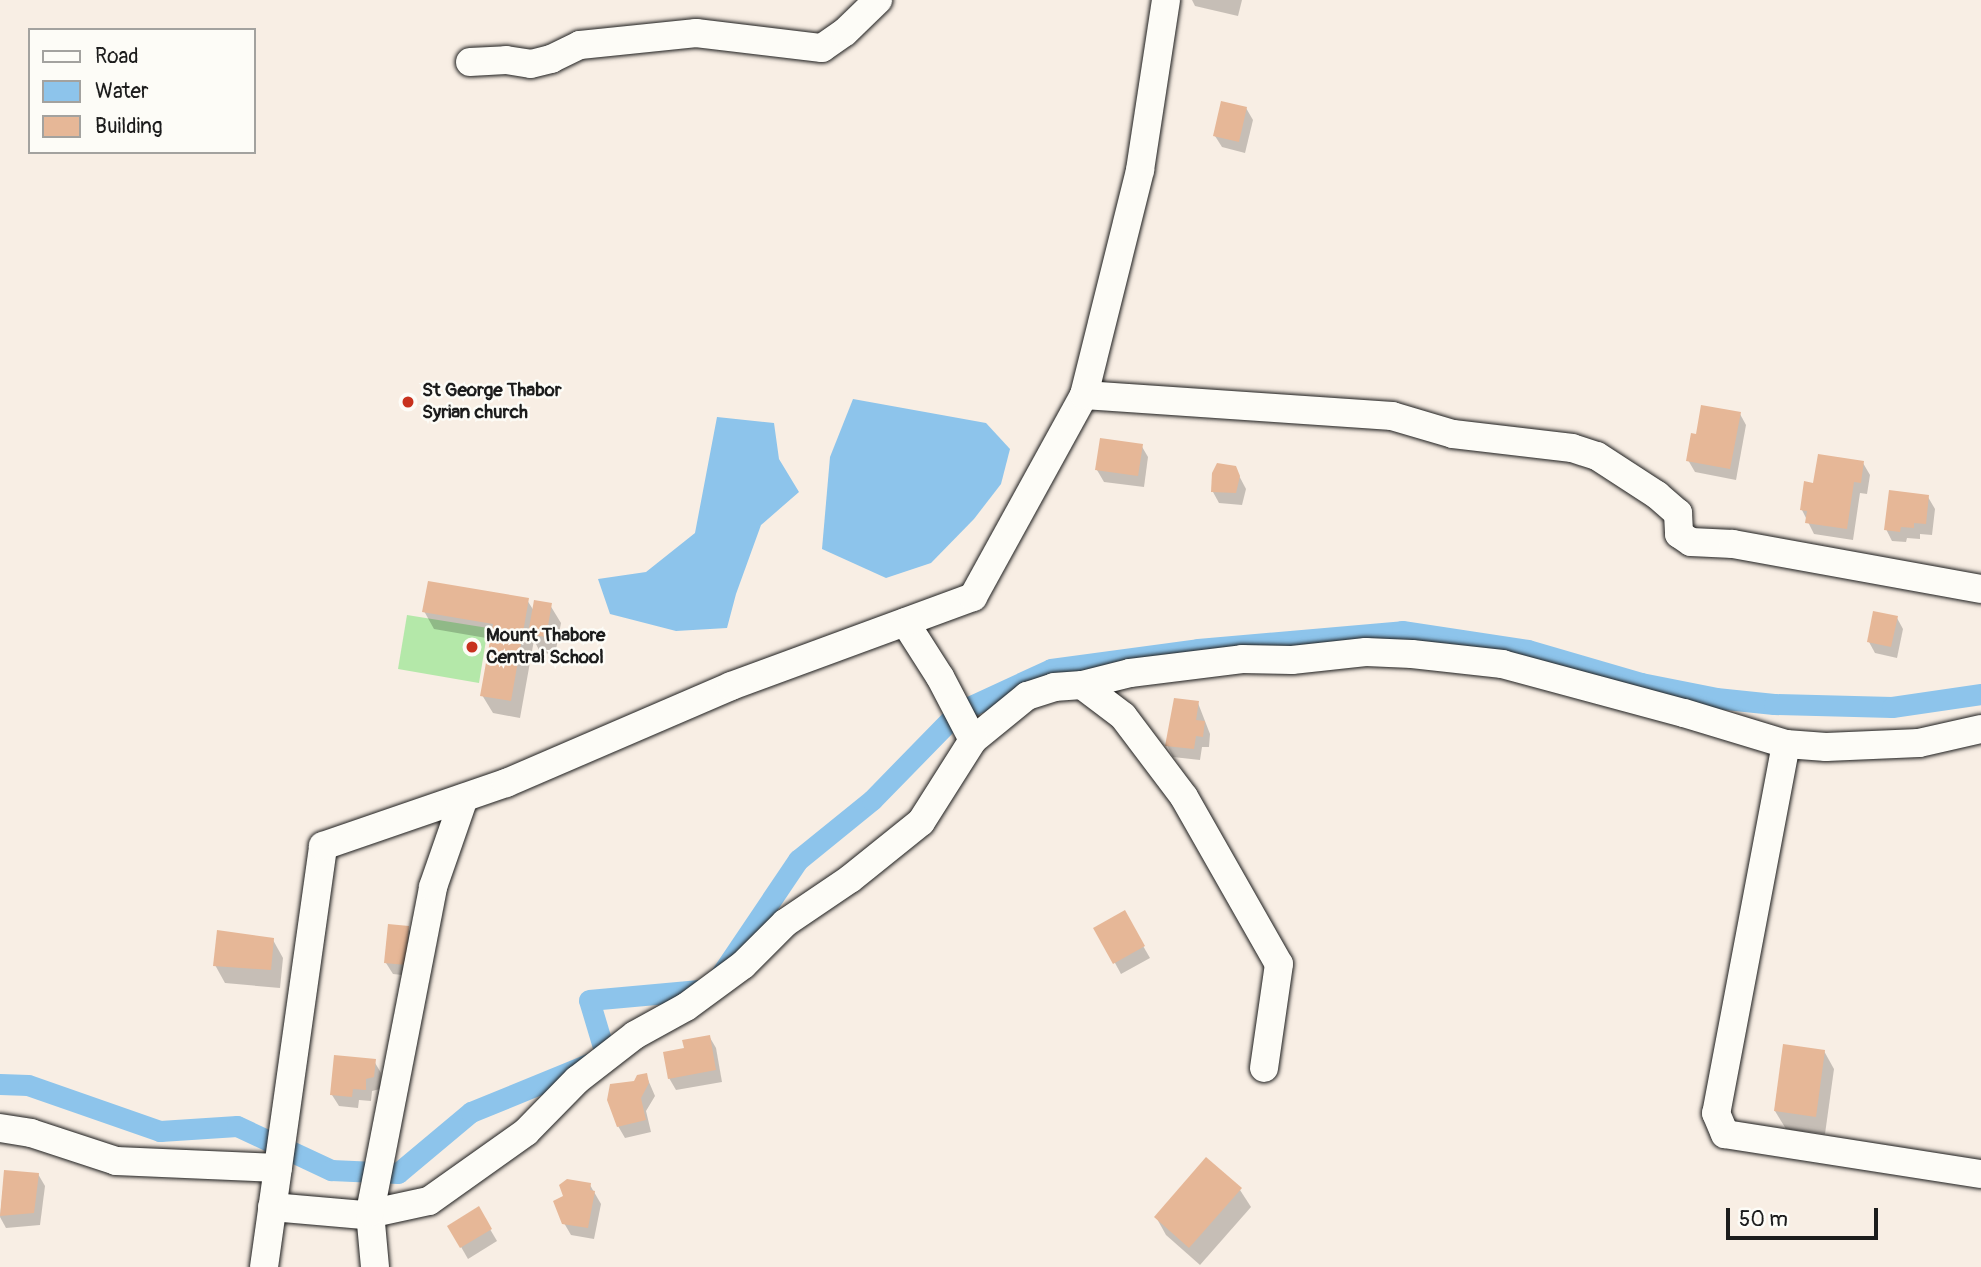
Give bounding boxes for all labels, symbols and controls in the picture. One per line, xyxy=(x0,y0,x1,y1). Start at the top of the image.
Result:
legend xyxy=(28,28,256,154)
text: Road xyxy=(95,43,139,70)
text: Water xyxy=(95,78,148,105)
text: Building xyxy=(95,113,162,140)
place label: St George Thabor Syrian church xyxy=(422,380,561,424)
marker: St George Thabor Syrian church xyxy=(400,394,416,410)
place label: Mount Thabore Central School xyxy=(486,625,605,669)
marker: Mount Thabore Central School xyxy=(464,639,480,655)
scale bar xyxy=(1729,1194,1881,1238)
text: 50 m xyxy=(1739,1206,1788,1233)

